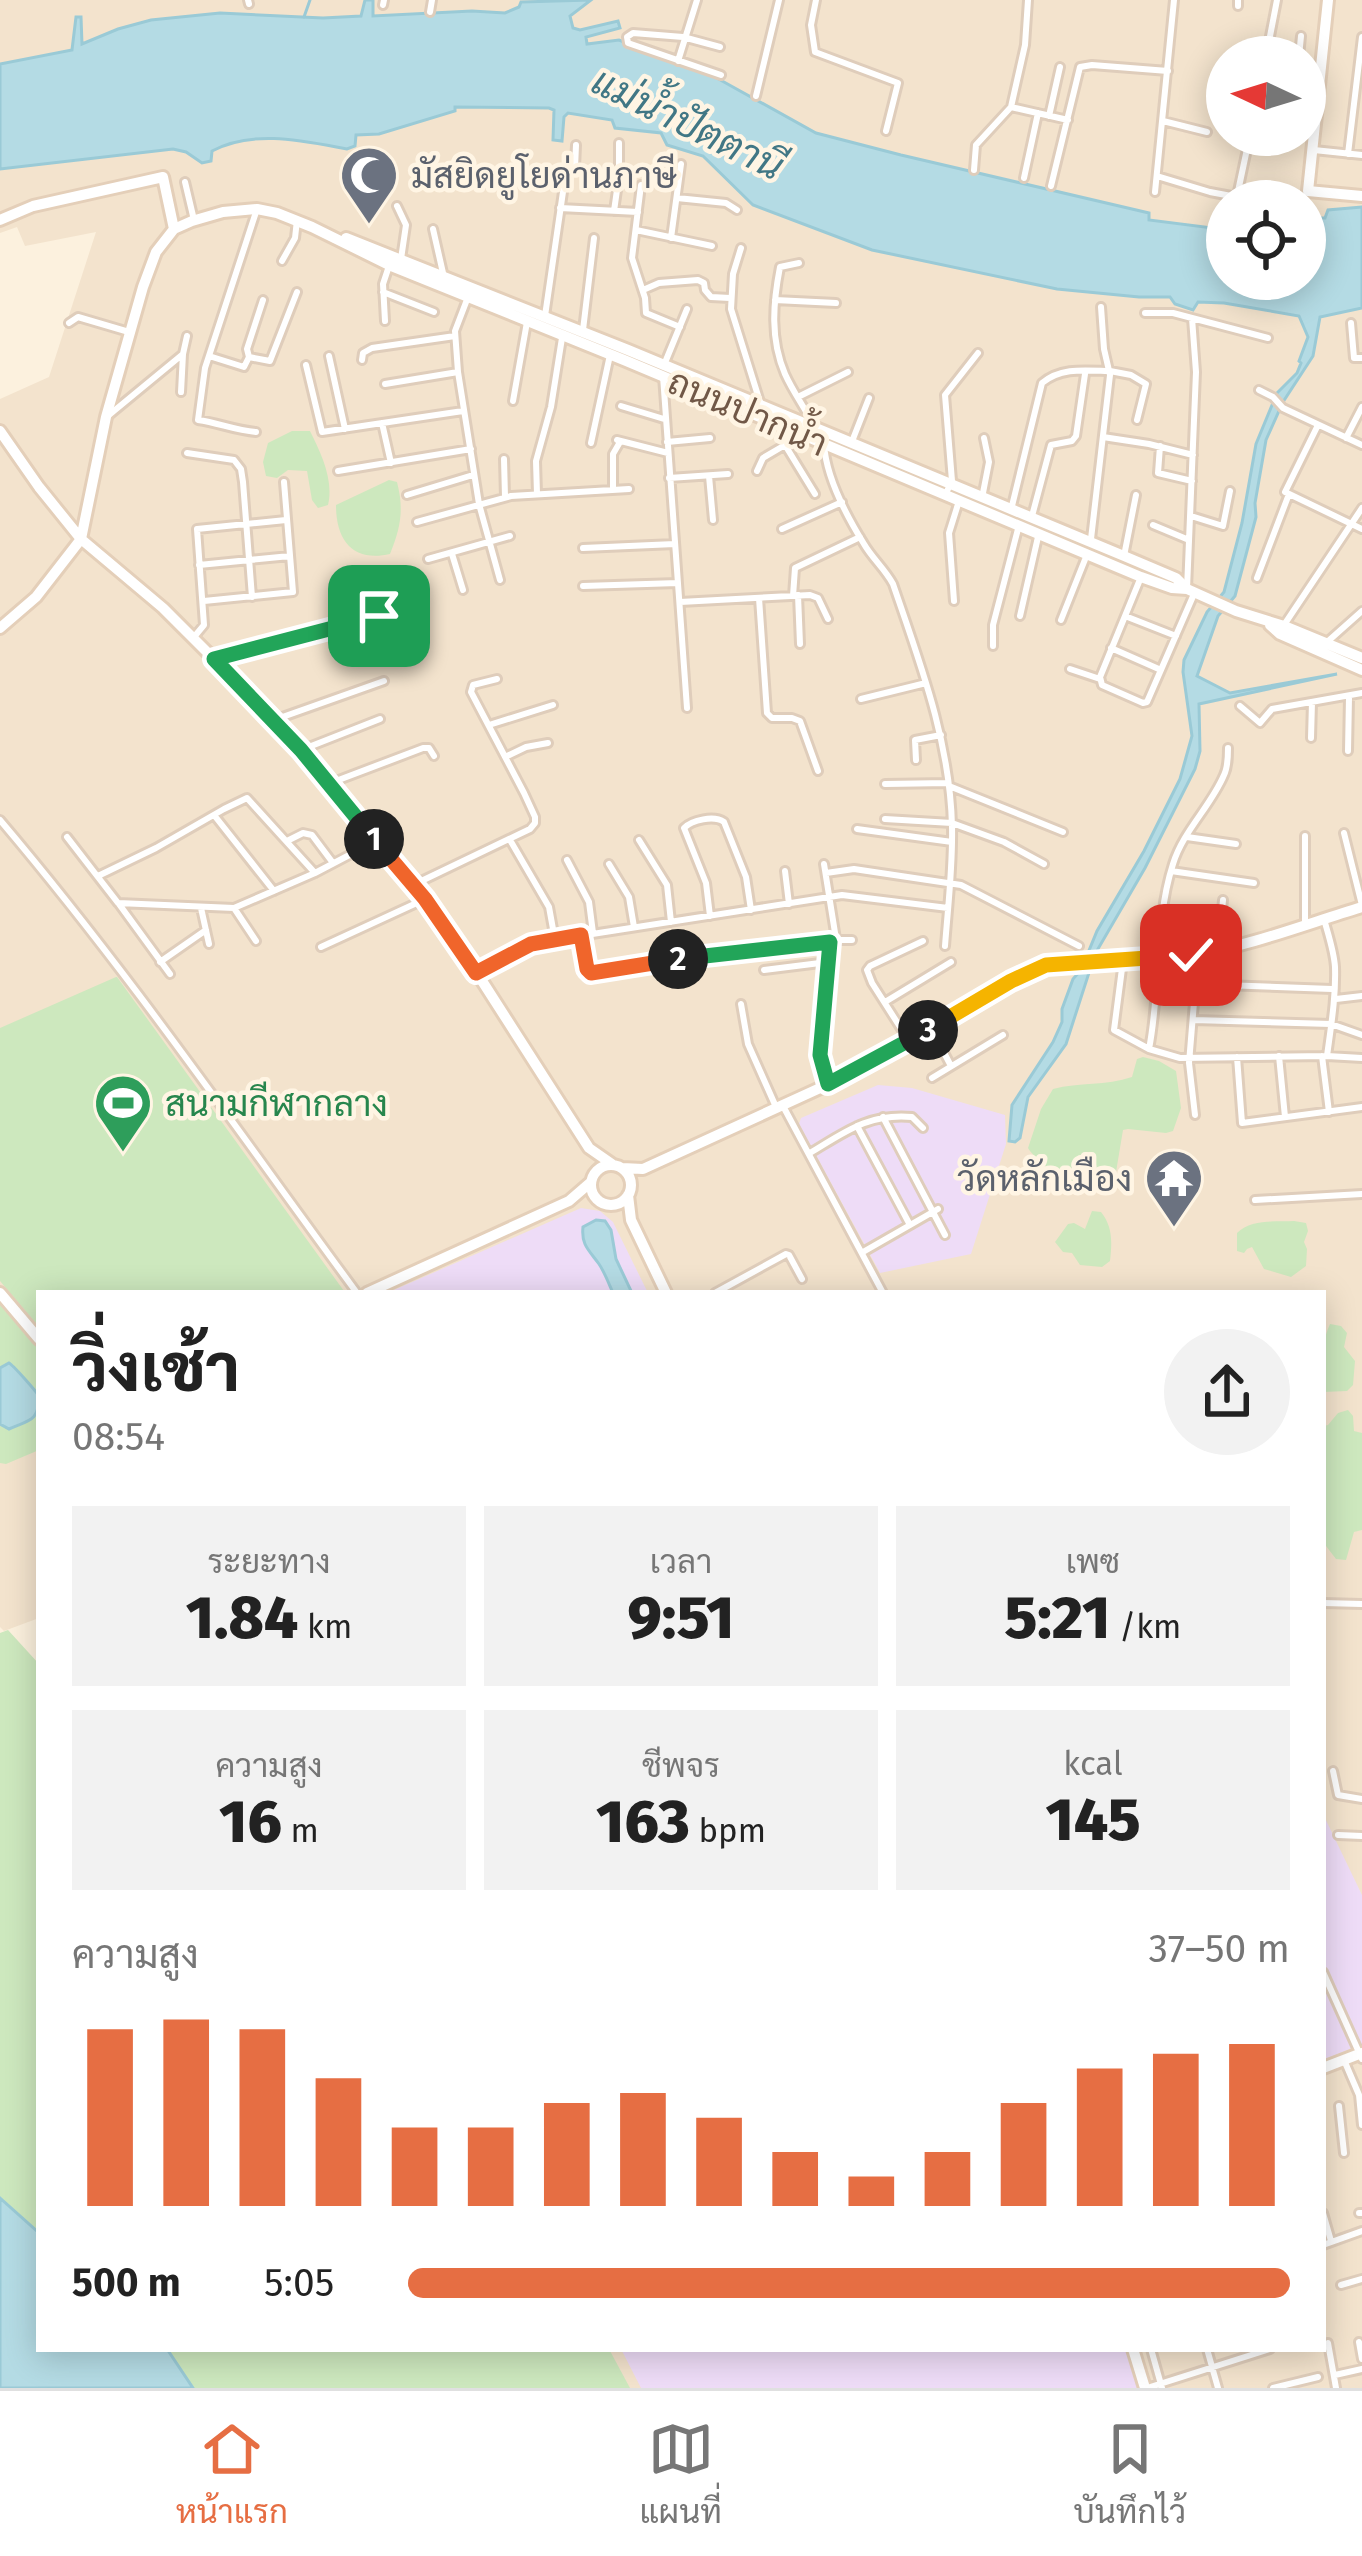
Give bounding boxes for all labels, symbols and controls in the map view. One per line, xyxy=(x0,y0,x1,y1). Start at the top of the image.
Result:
north arrow xyxy=(1206,36,1326,156)
map controls xyxy=(1206,36,1326,300)
water label: แม่น้ำปัตตานี xyxy=(584,48,797,191)
mosque icon: มัสยิดยูโยด่านภาษี xyxy=(338,144,400,226)
place label: มัสยิดยูโยด่านภาษี xyxy=(411,153,677,200)
button: locate xyxy=(1206,180,1326,300)
street label: ถนนปากน้ำ xyxy=(661,350,838,466)
pin xyxy=(328,565,430,667)
icon: arrive xyxy=(346,583,412,649)
pin: 1 xyxy=(344,809,404,869)
text: 1 xyxy=(366,819,382,859)
pin xyxy=(1140,904,1242,1006)
icon: check xyxy=(1158,922,1224,988)
pin: 2 xyxy=(648,929,708,989)
text: 2 xyxy=(669,939,687,979)
pin: 3 xyxy=(898,1000,958,1060)
text: 3 xyxy=(919,1010,937,1050)
sports icon: สนามกีฬากลาง xyxy=(92,1072,154,1154)
place label: สนามกีฬากลาง xyxy=(165,1081,388,1126)
temple icon: วัดหลักเมือง xyxy=(1143,1147,1205,1229)
place label: วัดหลักเมือง xyxy=(957,1156,1132,1201)
text: วิ่งเช้า xyxy=(72,1329,240,1408)
button: share xyxy=(1164,1329,1290,1455)
text: 08:54 xyxy=(72,1414,165,1460)
text: ระยะทาง xyxy=(208,1542,330,1582)
text: เวลา xyxy=(650,1542,712,1582)
text: เพซ xyxy=(1066,1542,1120,1582)
text: 1.84 xyxy=(186,1582,298,1654)
text: 9:51 xyxy=(628,1582,734,1654)
text: 5:21 xyxy=(1005,1582,1110,1654)
text: km xyxy=(298,1607,352,1647)
text: /km xyxy=(1110,1607,1181,1647)
text: kcal xyxy=(1063,1744,1123,1784)
text: ความสูง xyxy=(215,1746,323,1786)
text: ชีพจร xyxy=(642,1746,720,1786)
text: 145 xyxy=(1045,1784,1141,1856)
text: 16 xyxy=(219,1786,282,1858)
text: 163 xyxy=(596,1786,690,1858)
text: m xyxy=(282,1811,319,1851)
text: bpm xyxy=(690,1811,766,1851)
text: 37–50 m xyxy=(1148,1926,1290,1972)
text: ความสูง xyxy=(72,1932,199,1978)
text: 500 m xyxy=(72,2260,181,2306)
text: 5:05 xyxy=(264,2260,334,2306)
tab: หน้าแรก xyxy=(176,2416,288,2532)
tab: แผนที่ xyxy=(640,2416,722,2532)
tab: บันทึกไว้ xyxy=(1073,2416,1186,2532)

